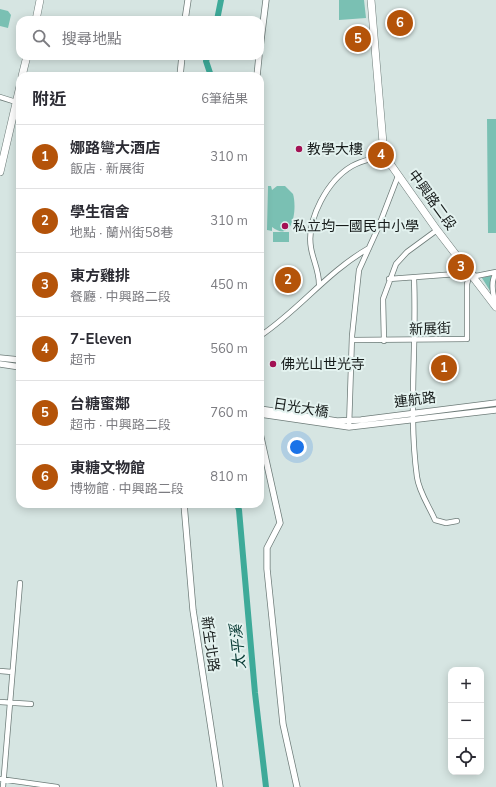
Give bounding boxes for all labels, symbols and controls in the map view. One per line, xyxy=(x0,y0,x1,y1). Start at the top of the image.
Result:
pin: 6 xyxy=(387,8,413,38)
search box xyxy=(16,16,264,60)
pin: 5 xyxy=(345,24,371,54)
icon: search xyxy=(30,27,52,49)
text: 搜尋地點 xyxy=(62,29,122,49)
text: 附近 xyxy=(32,88,66,111)
text: 6筆結果 xyxy=(201,90,248,108)
text: 娜路彎大酒店 xyxy=(70,138,160,158)
place label: 教學大樓 xyxy=(307,140,363,159)
pin: 4 xyxy=(368,140,394,170)
marker: 教學大樓 xyxy=(294,144,304,154)
text: 1 xyxy=(41,148,49,166)
text: 310 m xyxy=(210,148,248,166)
text: 飯店 · 新展街 xyxy=(70,160,145,178)
street label: 中興路二段 xyxy=(404,166,460,234)
text: 學生宿舍 xyxy=(70,202,130,222)
text: 2 xyxy=(41,212,49,230)
text: 310 m xyxy=(210,212,248,230)
place label: 私立均一國民中小學 xyxy=(293,217,419,236)
marker: 私立均一國民中小學 xyxy=(280,221,290,231)
text: 地點 · 蘭州街58巷 xyxy=(70,224,173,242)
pin: 3 xyxy=(448,252,474,282)
pin: 2 xyxy=(275,265,301,295)
text: 東方雞排 xyxy=(70,266,130,286)
text: 3 xyxy=(41,276,49,294)
text: 450 m xyxy=(210,276,248,294)
text: 餐廳 · 中興路二段 xyxy=(70,288,171,306)
street label: 新展街 xyxy=(409,319,451,339)
text: 7-Eleven xyxy=(70,329,132,349)
text: 4 xyxy=(41,340,49,358)
text: 560 m xyxy=(210,340,248,358)
text: 超市 xyxy=(70,351,96,369)
pin: 1 xyxy=(431,353,457,383)
place label: 佛光山世光寺 xyxy=(281,355,365,374)
marker: 佛光山世光寺 xyxy=(268,359,278,369)
street label: 連航路 xyxy=(393,388,437,412)
text: 台糖蜜鄰 xyxy=(70,394,130,414)
street label: 日光大橋 xyxy=(272,394,330,422)
text: 5 xyxy=(41,404,49,422)
text: 760 m xyxy=(210,404,248,422)
text: 超市 · 中興路二段 xyxy=(70,416,171,434)
your location xyxy=(287,437,307,457)
text: 東糖文物館 xyxy=(70,458,145,478)
text: 6 xyxy=(41,468,49,486)
text: 810 m xyxy=(210,468,248,486)
text: 博物館 · 中興路二段 xyxy=(70,480,184,498)
street label: 新生北路 xyxy=(197,615,223,673)
water label: 太平溪 xyxy=(225,622,250,670)
map controls xyxy=(448,667,484,775)
button: + xyxy=(448,667,484,703)
button: − xyxy=(448,703,484,739)
button: locate xyxy=(448,739,484,775)

